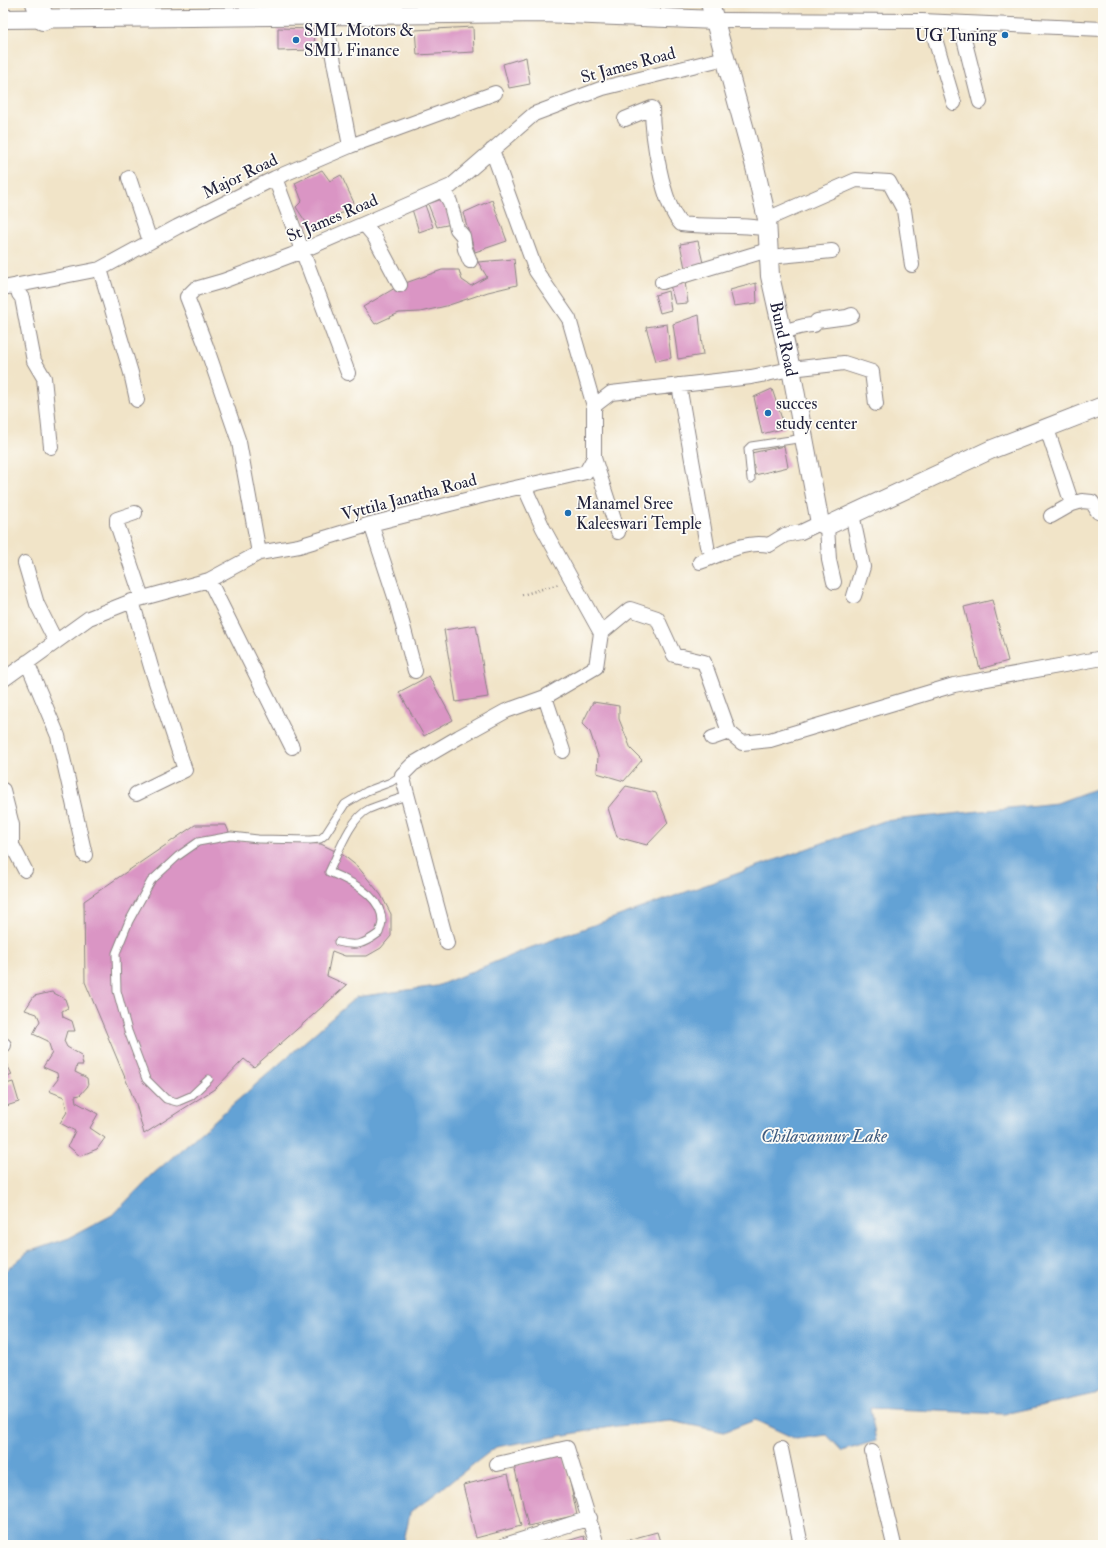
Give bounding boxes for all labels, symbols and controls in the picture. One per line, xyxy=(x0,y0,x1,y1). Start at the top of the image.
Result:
place label: SML Motors & SML Finance xyxy=(304,20,414,61)
place label: UG Tuning xyxy=(915,25,998,46)
marker: UG Tuning xyxy=(1000,30,1010,40)
marker: SML Motors & SML Finance xyxy=(291,35,301,45)
street label: St James Road xyxy=(578,42,679,89)
street label: Major Road xyxy=(199,149,282,203)
street label: St James Road xyxy=(283,189,382,248)
street label: Bund Road xyxy=(766,299,803,379)
place label: succes study center xyxy=(776,393,858,435)
marker: succes study center xyxy=(763,408,773,418)
street label: Vyttila Janatha Road xyxy=(339,469,480,526)
place label: Manamel Sree Kaleeswari Temple xyxy=(576,493,702,535)
marker: Manamel Sree Kaleeswari Temple xyxy=(563,508,573,518)
water label: Chilavannur Lake xyxy=(761,1125,888,1148)

